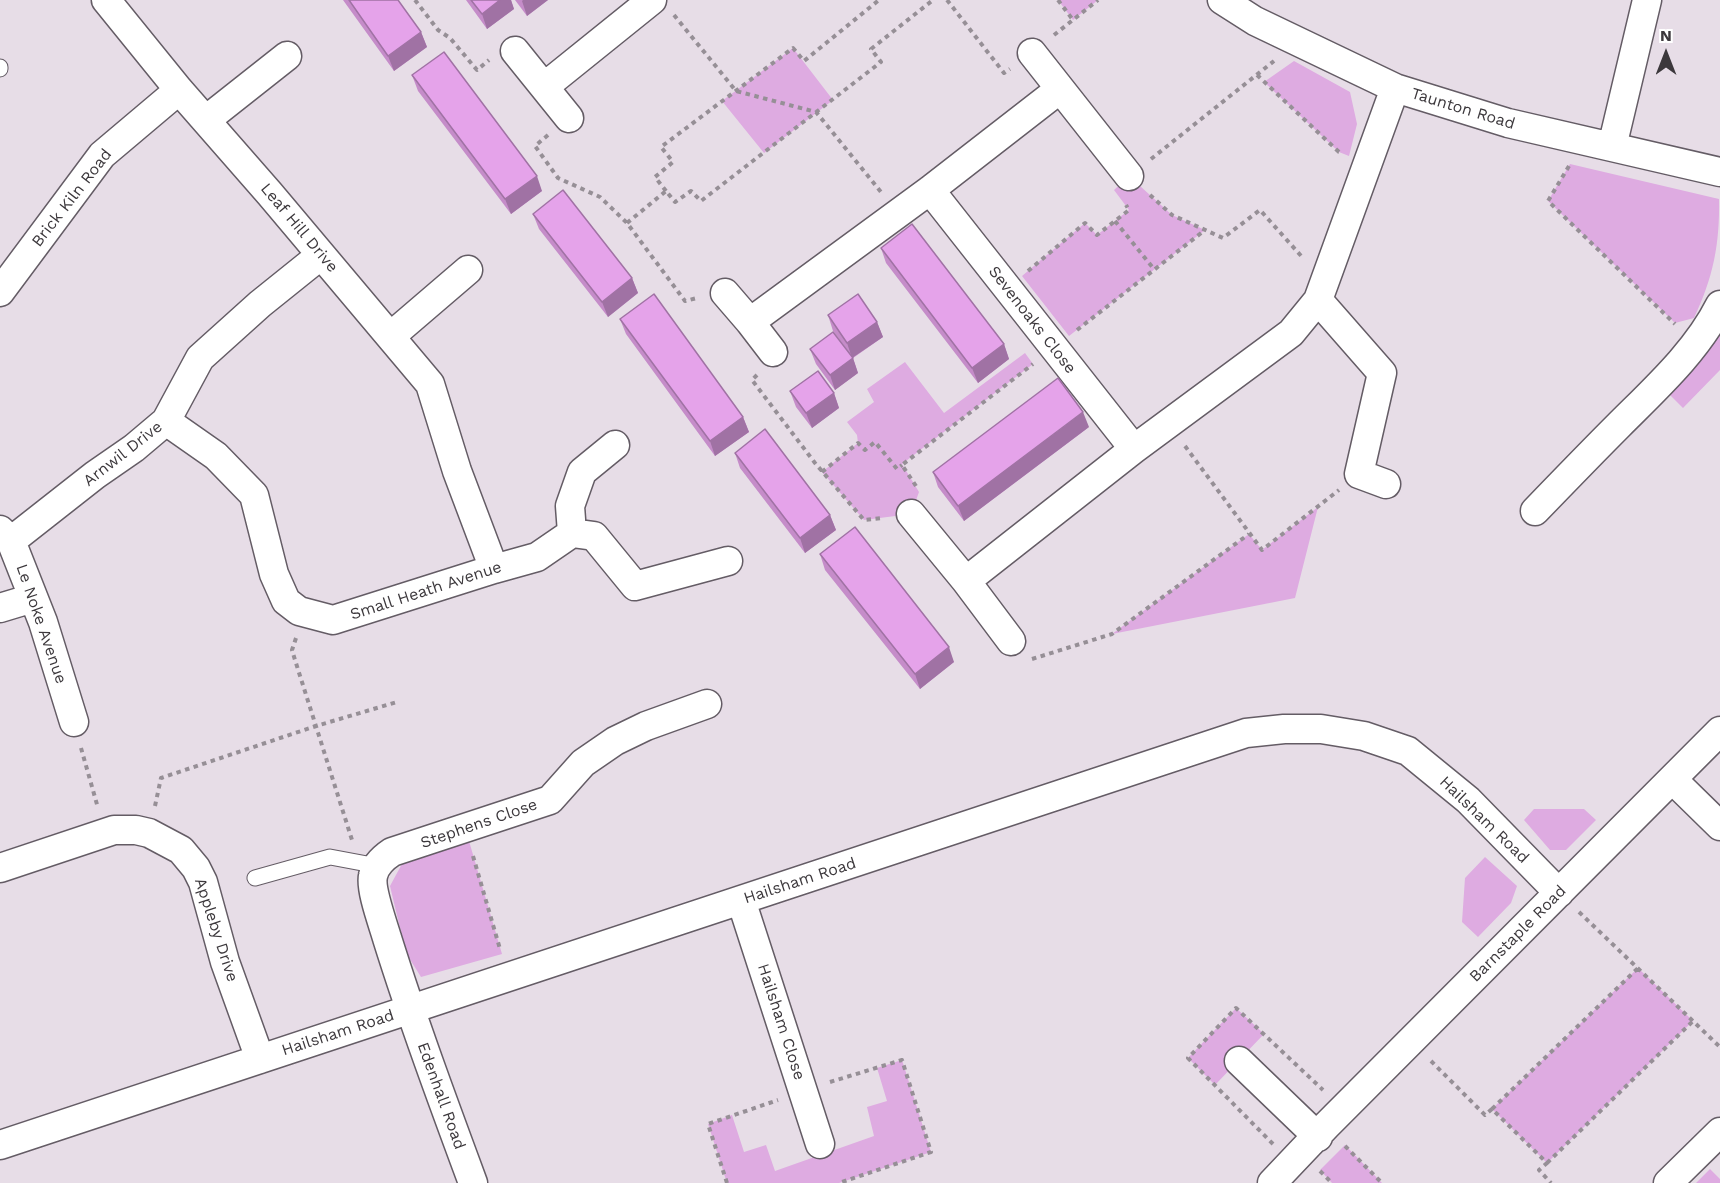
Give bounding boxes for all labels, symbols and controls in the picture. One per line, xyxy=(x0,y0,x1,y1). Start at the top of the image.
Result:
north arrow xyxy=(1636,24,1696,84)
text: N xyxy=(1660,26,1672,45)
street label: Taunton Road xyxy=(1409,84,1517,134)
street label: Brick Kiln Road xyxy=(28,145,116,251)
street label: Leaf Hill Drive xyxy=(256,180,342,276)
street label: Sevenoaks Close xyxy=(984,262,1080,378)
street label: Arnwil Drive xyxy=(80,417,166,491)
street label: Small Heath Avenue xyxy=(348,557,504,625)
street label: Le Noke Avenue xyxy=(12,562,70,686)
street label: Hailsham Road xyxy=(1435,772,1533,868)
street label: Stephens Close xyxy=(418,795,540,853)
street label: Hailsham Road xyxy=(741,854,859,908)
street label: Appleby Drive xyxy=(190,876,242,984)
street label: Barnstaple Road xyxy=(1466,882,1570,986)
street label: Hailsham Close xyxy=(753,961,809,1083)
street label: Hailsham Road xyxy=(279,1006,397,1060)
street label: Edenhall Road xyxy=(413,1040,469,1152)

